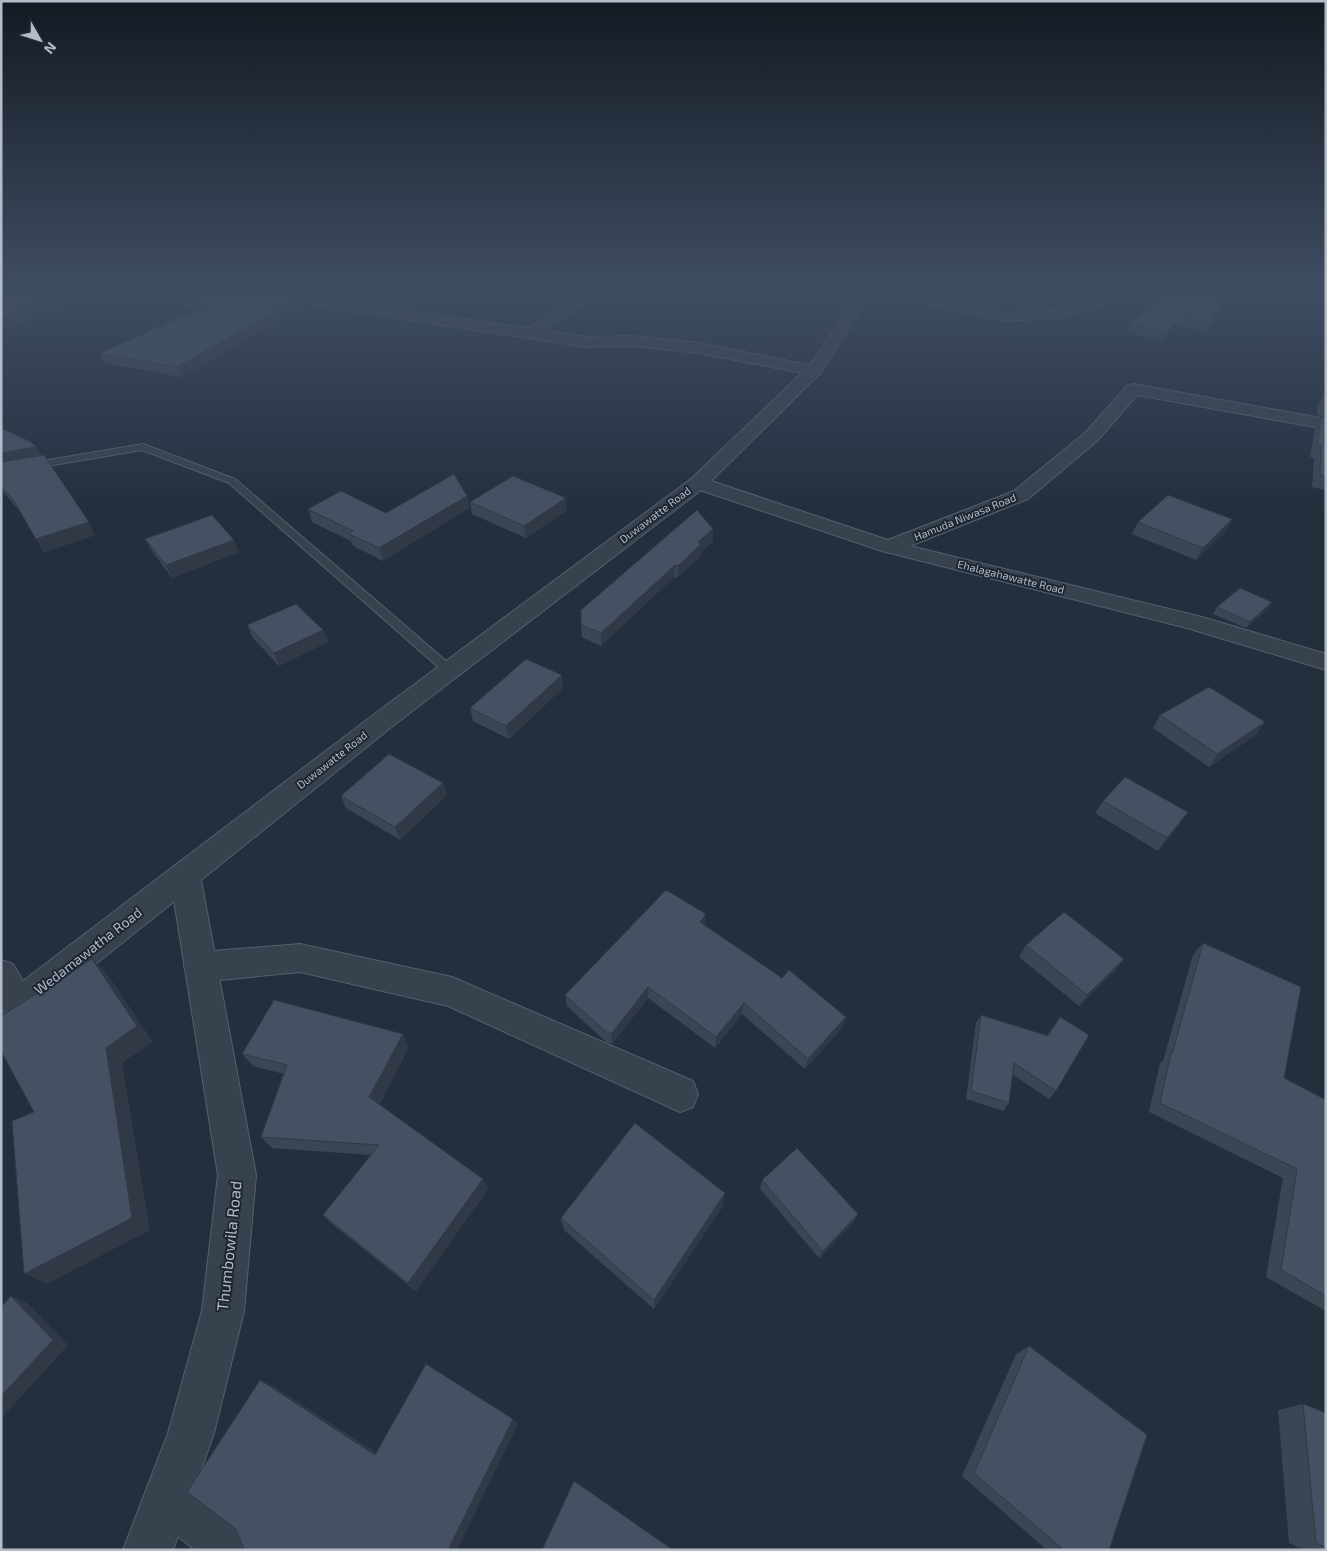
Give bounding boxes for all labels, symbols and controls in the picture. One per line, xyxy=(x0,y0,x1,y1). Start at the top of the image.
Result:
north arrow xyxy=(15,15,65,65)
text: N xyxy=(41,39,60,58)
street label: Duwawatte Road xyxy=(617,484,693,546)
street label: Hamuda Niwasa Road xyxy=(912,490,1018,543)
street label: Ehalagahawatte Road xyxy=(956,557,1066,596)
street label: Duwawatte Road xyxy=(294,728,369,791)
street label: Wedamawatha Road xyxy=(30,903,145,998)
street label: Thumbowila Road xyxy=(212,1180,245,1312)

